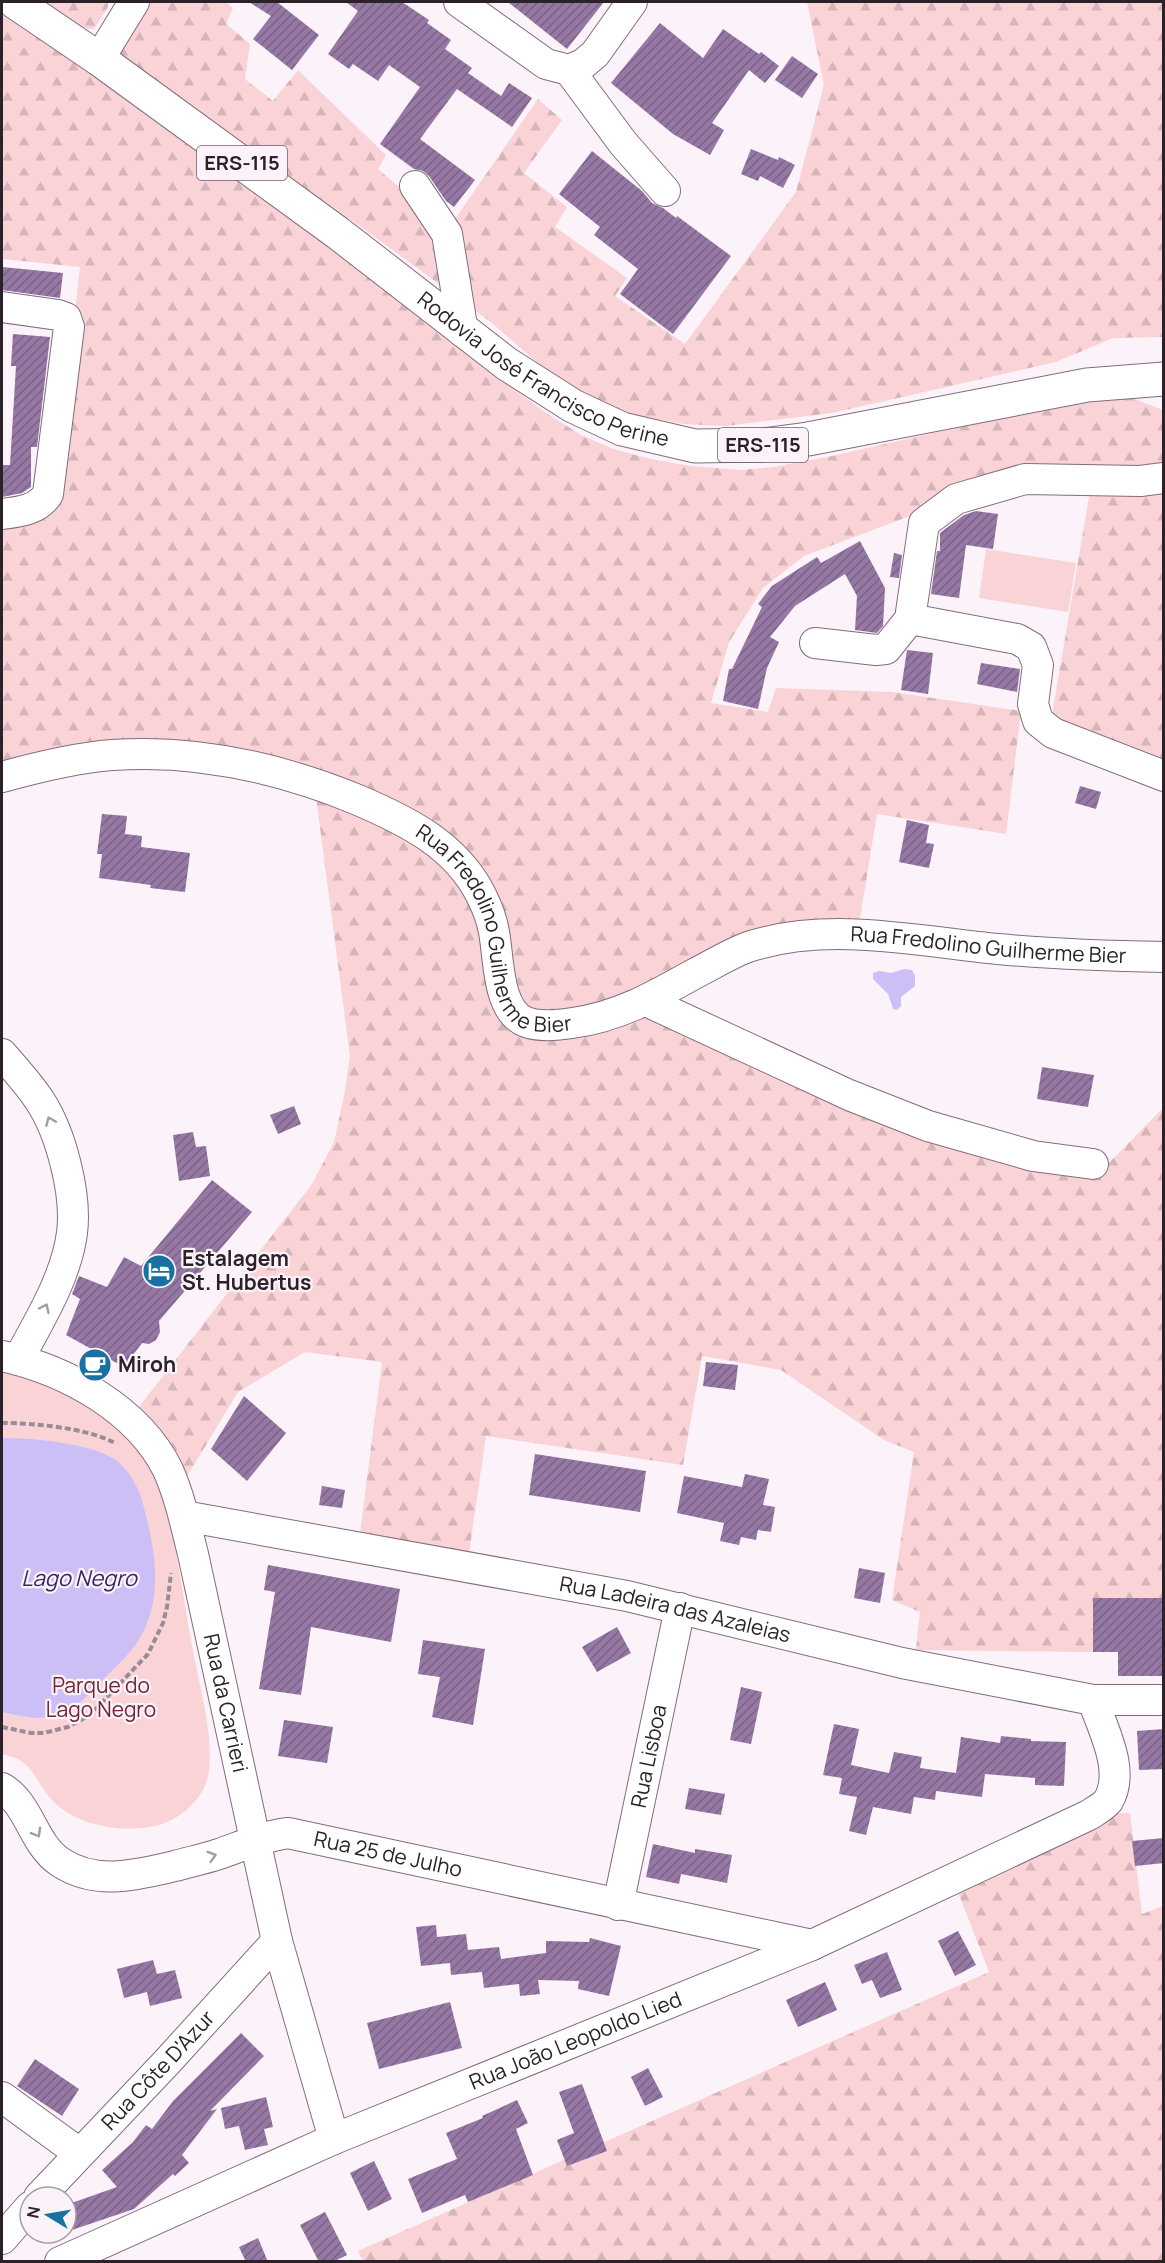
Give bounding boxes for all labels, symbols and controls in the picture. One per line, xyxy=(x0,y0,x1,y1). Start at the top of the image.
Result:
road number: ERS-115 xyxy=(197,146,287,180)
street label: Rodovia José Francisco Perine xyxy=(412,285,672,453)
road number: ERS-115 xyxy=(718,428,808,462)
street label: Rua Fredolino Guilherme Bier xyxy=(411,817,574,1038)
street label: Rua Fredolino Guilherme Bier xyxy=(850,919,1127,969)
one-way arrow xyxy=(45,1117,57,1128)
place label: Estalagem St. Hubertus xyxy=(182,1244,311,1296)
hotel icon: Estalagem St. Hubertus xyxy=(141,1253,177,1289)
one-way arrow xyxy=(37,1303,49,1314)
cafe icon: Miroh xyxy=(77,1347,113,1383)
place label: Miroh xyxy=(118,1350,176,1378)
water label: Lago Negro xyxy=(21,1563,139,1593)
street label: Rua Ladeira das Azaleias xyxy=(557,1569,794,1648)
street label: Rua da Carrieri xyxy=(198,1631,255,1775)
park label: Parque do Lago Negro xyxy=(46,1671,156,1723)
street label: Rua Lisboa xyxy=(624,1702,672,1810)
street label: Rua 25 de Julho xyxy=(312,1824,465,1883)
one-way arrow xyxy=(29,1827,41,1837)
one-way arrow xyxy=(206,1851,217,1863)
street label: Rua João Leopoldo Lied xyxy=(465,1984,685,2096)
street label: Rua Côte D'Azur xyxy=(95,2003,221,2136)
north arrow xyxy=(18,2185,78,2245)
text: N xyxy=(21,2204,45,2220)

